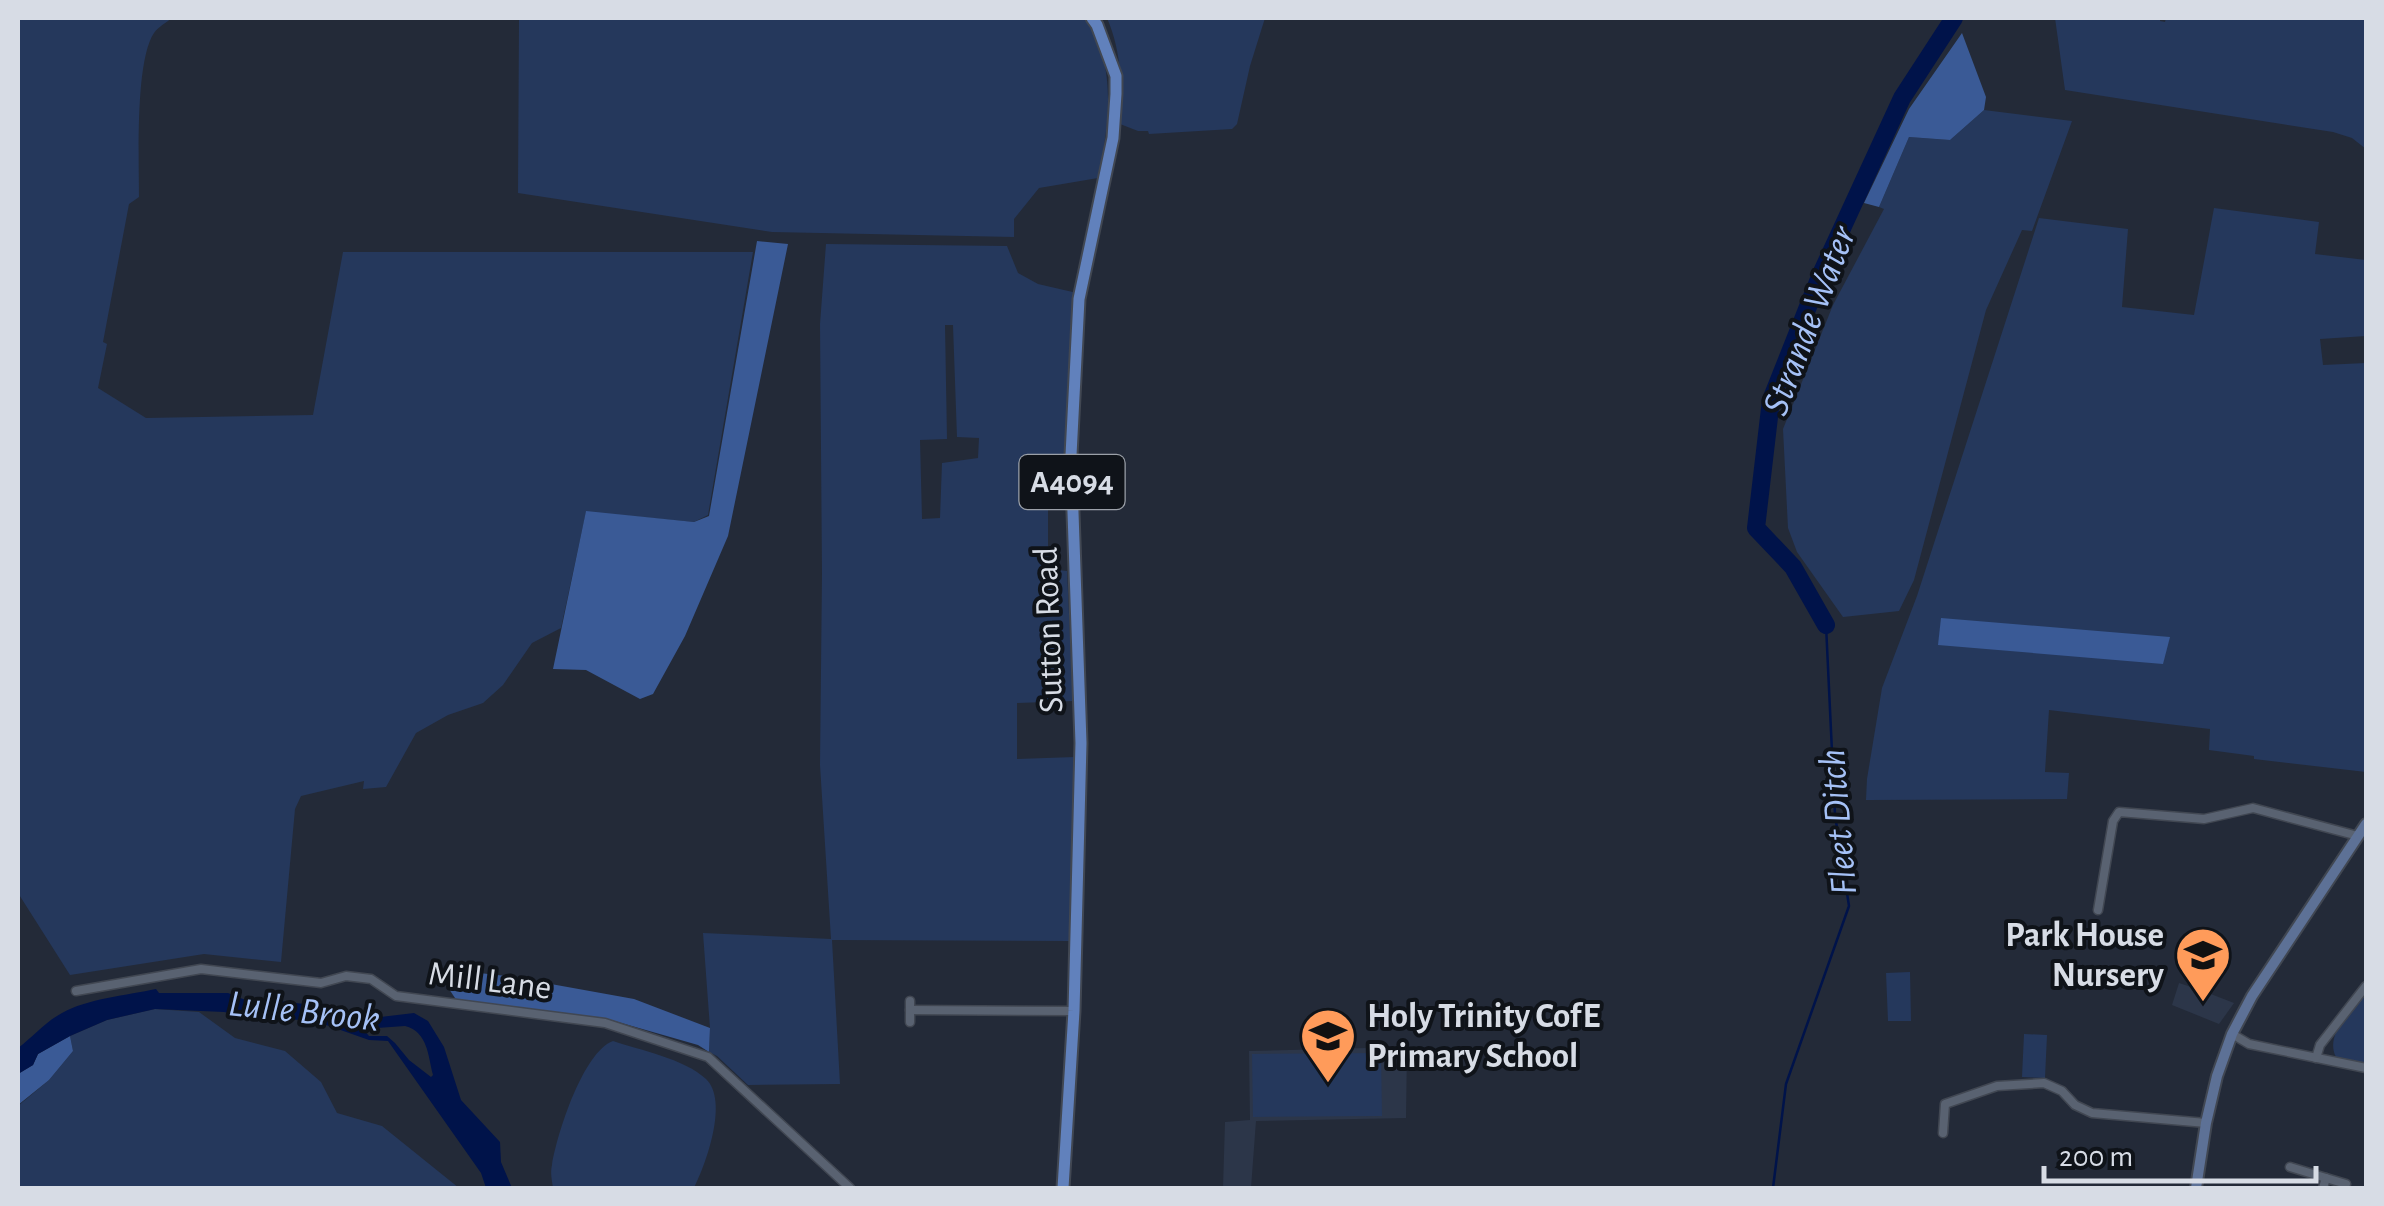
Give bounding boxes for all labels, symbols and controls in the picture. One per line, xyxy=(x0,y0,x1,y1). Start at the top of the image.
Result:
water label: Strande Water xyxy=(1757,220,1864,421)
road number: A4094 xyxy=(1020,455,1124,509)
street label: Sutton Road xyxy=(1029,546,1069,714)
water label: Fleet Ditch xyxy=(1814,747,1864,897)
place label: Park House Nursery xyxy=(2005,918,2164,993)
school or university icon: Park House Nursery xyxy=(2173,925,2233,1004)
street label: Mill Lane xyxy=(426,956,554,1006)
water label: Lulle Brook xyxy=(226,985,382,1039)
place label: Holy Trinity CofE Primary School xyxy=(1367,999,1600,1074)
school or university icon: Holy Trinity CofE Primary School xyxy=(1298,1006,1358,1085)
scale bar xyxy=(2044,1121,2316,1183)
text: 200 m xyxy=(2059,1142,2133,1172)

